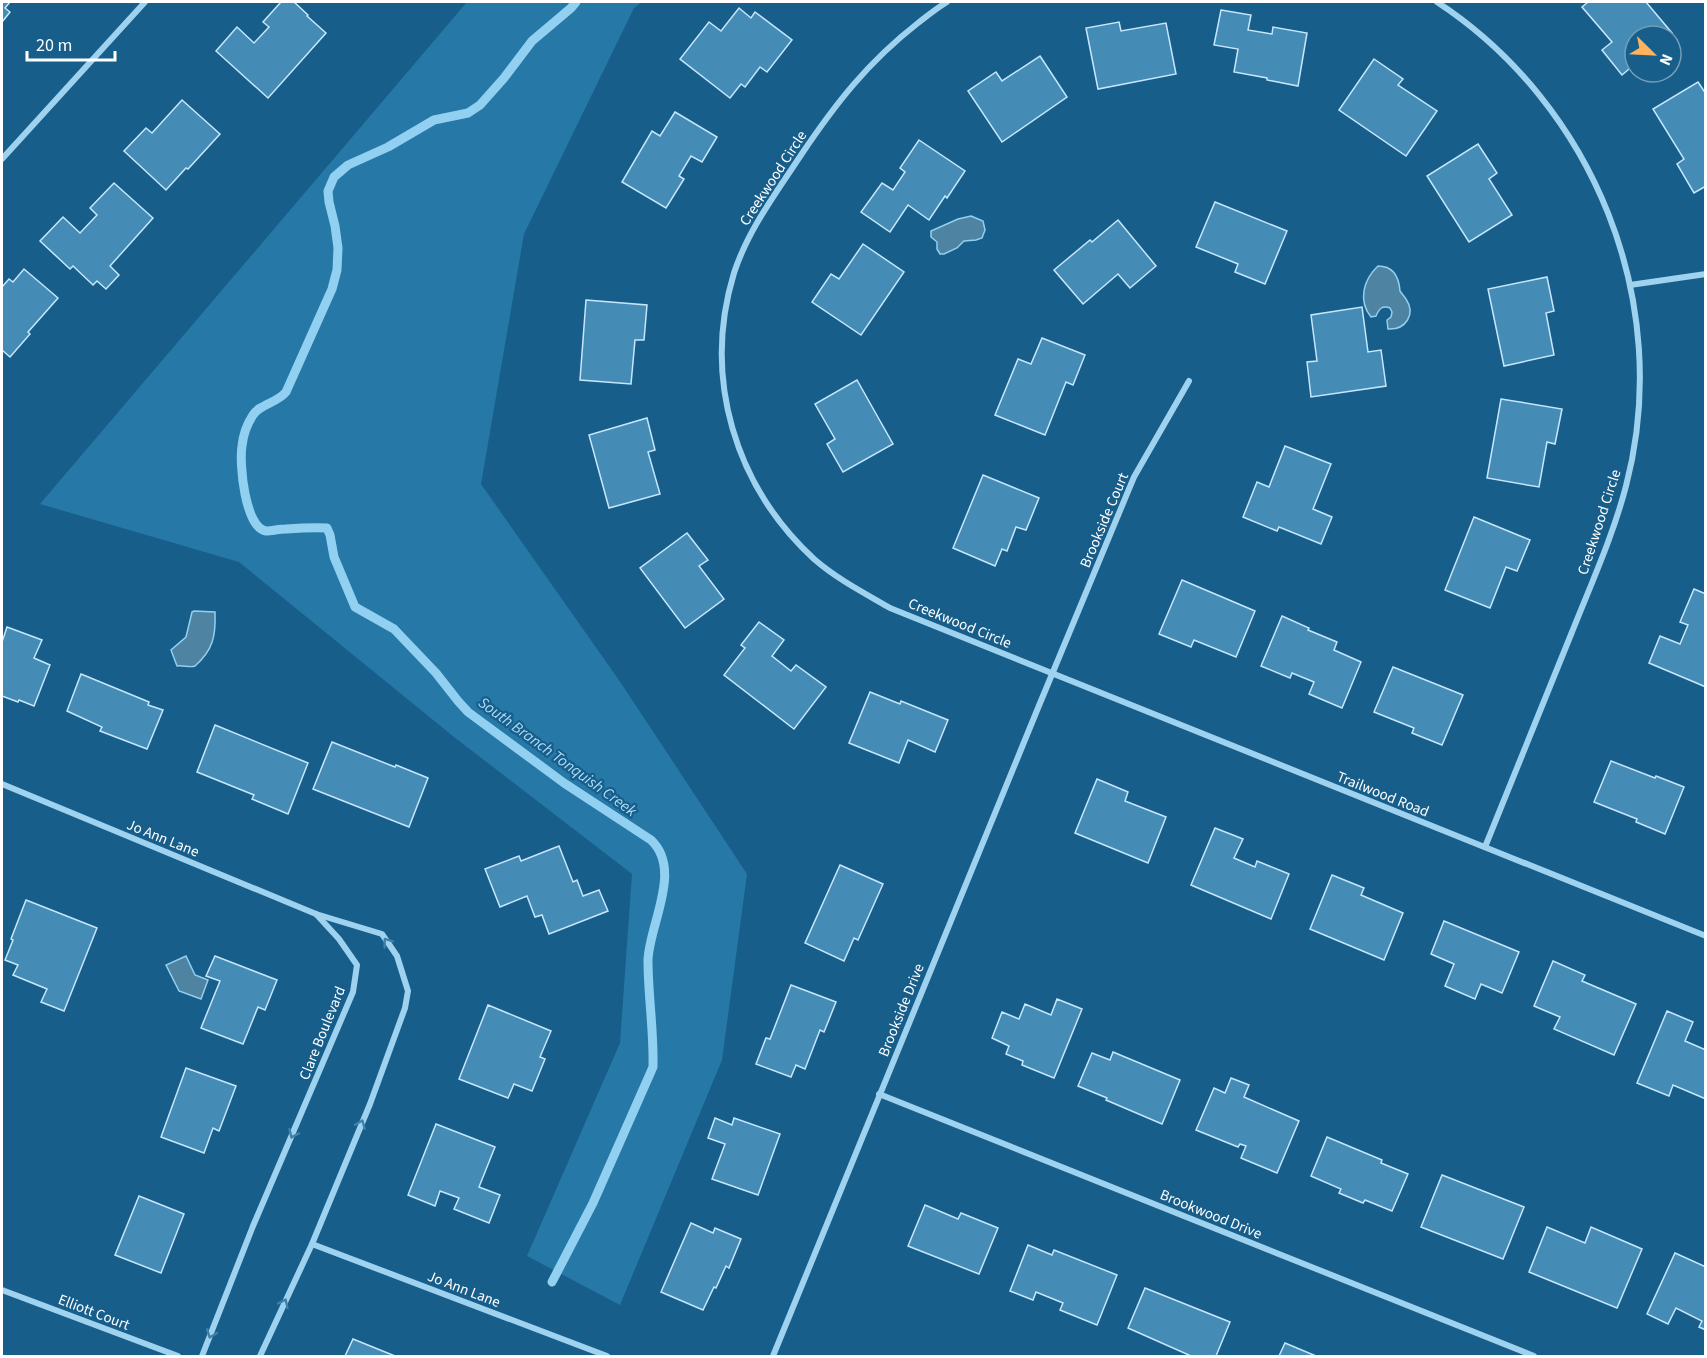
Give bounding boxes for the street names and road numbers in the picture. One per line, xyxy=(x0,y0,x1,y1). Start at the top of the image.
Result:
street label: Creekwood Circle xyxy=(735,127,812,230)
street label: Creekwood Circle xyxy=(1573,467,1626,578)
street label: Brookside Court xyxy=(1075,469,1134,571)
street label: Creekwood Circle xyxy=(905,593,1015,654)
street label: Trailwood Road xyxy=(1334,766,1432,823)
street label: Jo Ann Lane xyxy=(123,814,202,863)
street label: Brookside Drive xyxy=(873,960,930,1060)
street label: Clare Boulevard xyxy=(294,983,351,1083)
street label: Brookwood Drive xyxy=(1157,1184,1265,1245)
street label: Jo Ann Lane xyxy=(424,1266,503,1313)
street label: Elliott Court xyxy=(55,1289,133,1336)

